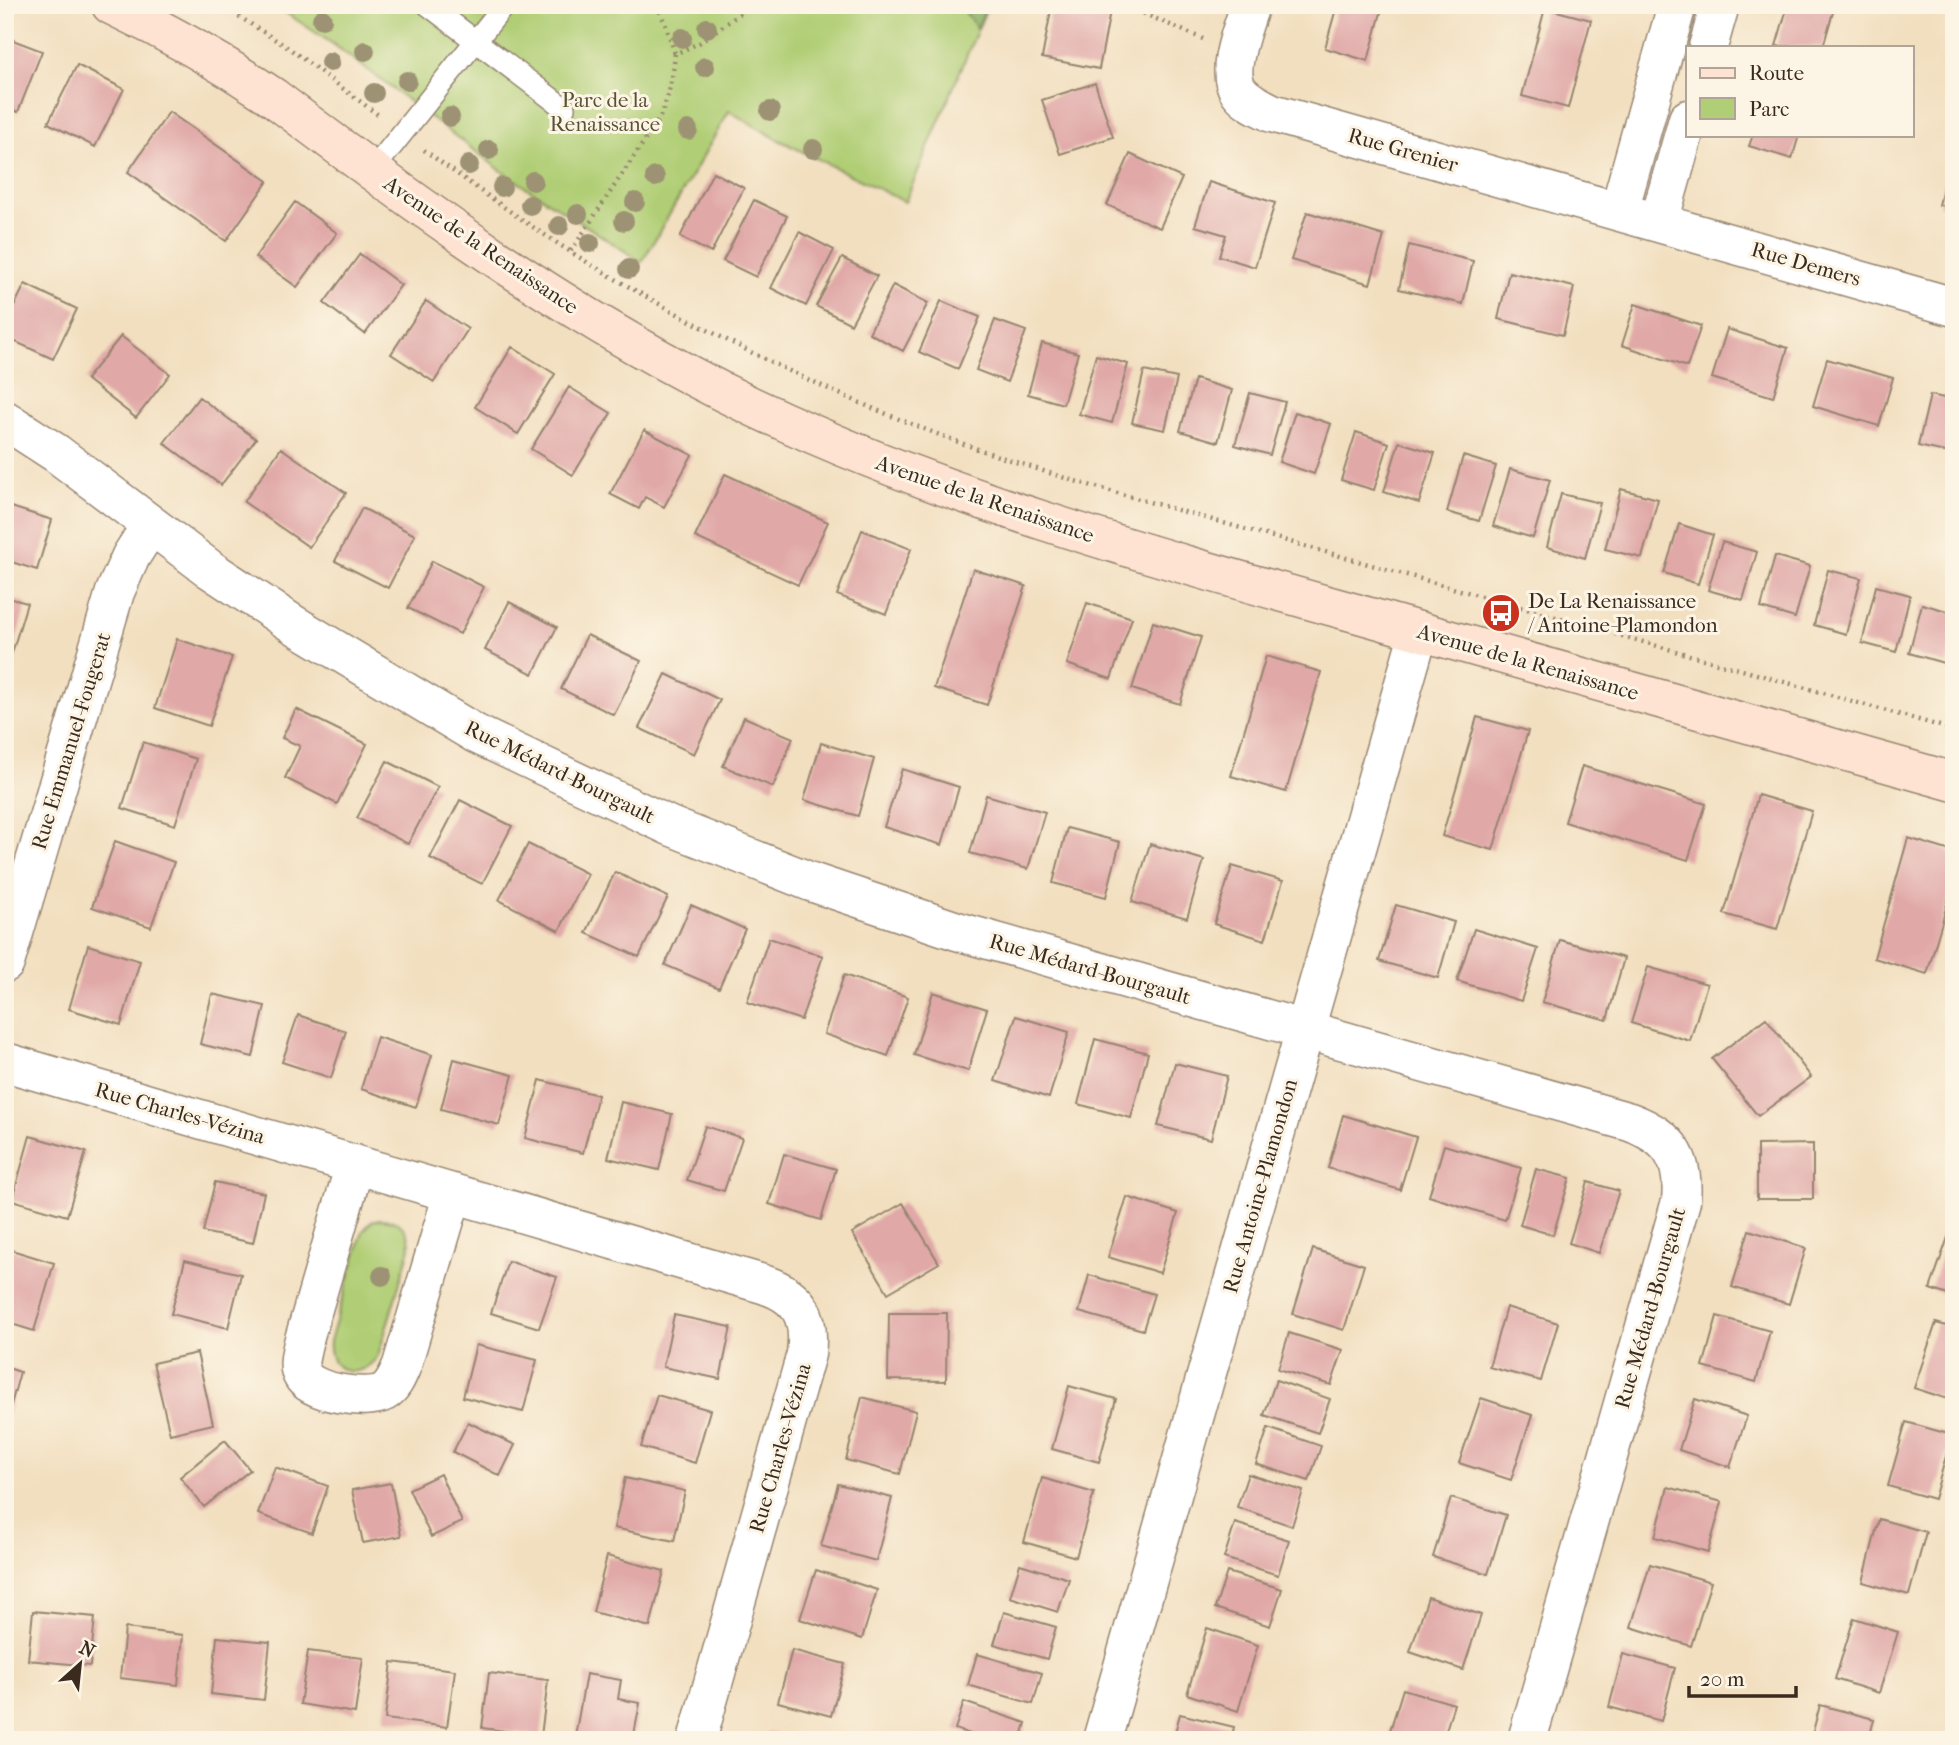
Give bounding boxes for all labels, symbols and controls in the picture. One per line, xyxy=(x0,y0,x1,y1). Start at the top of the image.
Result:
legend xyxy=(1686,46,1913,136)
text: Route xyxy=(1749,61,1804,85)
park label: Parc de la Renaissance xyxy=(550,88,660,136)
text: Parc xyxy=(1749,97,1789,121)
street label: Rue Grenier xyxy=(1345,123,1461,177)
street label: Avenue de la Renaissance xyxy=(379,170,583,319)
street label: Rue Demers xyxy=(1749,237,1864,291)
street label: Avenue de la Renaissance xyxy=(872,450,1097,548)
place label: De La Renaissance / Antoine-Plamondon xyxy=(1527,589,1718,637)
bus stop icon: De La Renaissance / Antoine-Plamondon xyxy=(1480,592,1522,634)
street label: Avenue de la Renaissance xyxy=(1414,619,1641,705)
street label: Rue Emmanuel-Fougerat xyxy=(27,629,116,852)
street label: Rue Médard-Bourgault xyxy=(461,716,659,829)
street label: Rue Médard-Bourgault xyxy=(987,929,1194,1009)
street label: Rue Antoine-Plamondon xyxy=(1218,1076,1302,1296)
street label: Rue Charles-Vézina xyxy=(92,1077,268,1149)
street label: Rue Médard-Bourgault xyxy=(1610,1204,1690,1411)
street label: Rue Charles-Vézina xyxy=(744,1360,816,1536)
north arrow xyxy=(46,1630,116,1700)
text: N xyxy=(76,1637,99,1663)
scale bar xyxy=(1689,1654,1796,1698)
text: 20 m xyxy=(1700,1667,1745,1691)

